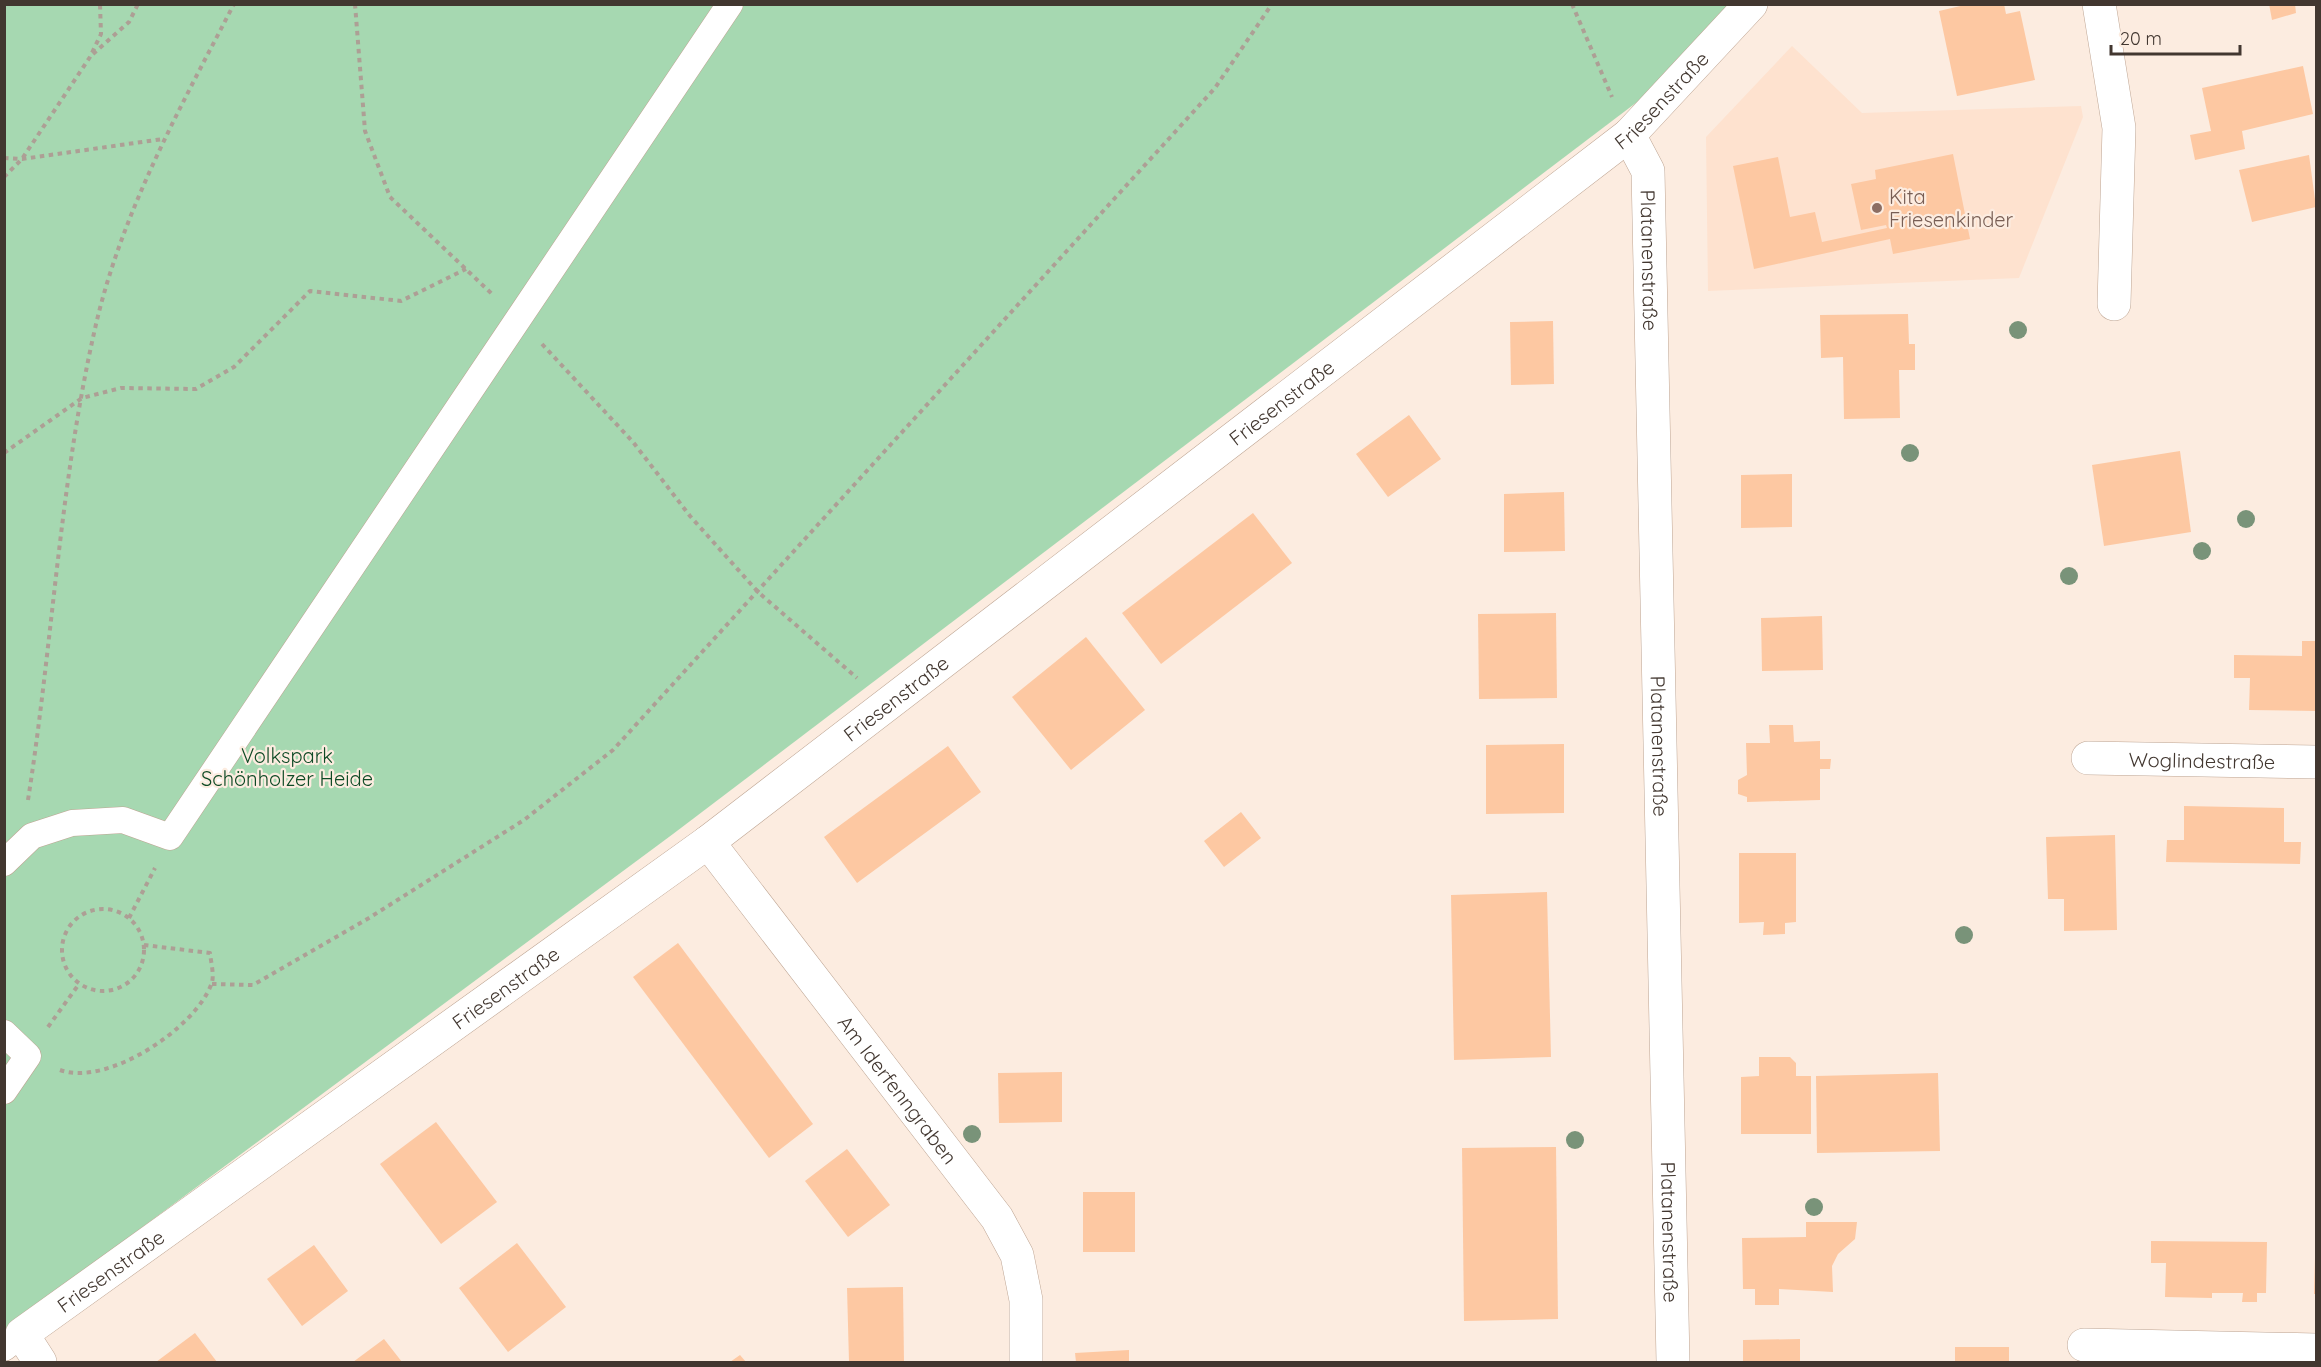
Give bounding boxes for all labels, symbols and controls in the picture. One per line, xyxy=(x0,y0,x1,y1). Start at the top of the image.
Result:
scale bar xyxy=(2111,18,2240,56)
text: 20 m xyxy=(2120,27,2162,50)
street label: Friesenstraße xyxy=(1609,46,1713,154)
place label: Kita Friesenkinder xyxy=(1889,184,2014,232)
street label: Platanenstraße xyxy=(1636,189,1664,331)
marker: Kita Friesenkinder xyxy=(1870,201,1884,215)
street label: Friesenstraße xyxy=(1224,354,1339,450)
street label: Friesenstraße xyxy=(838,650,953,746)
street label: Platanenstraße xyxy=(1646,675,1674,817)
park label: Volkspark Schönholzer Heide xyxy=(201,743,373,791)
street label: Woglindestraße xyxy=(2128,746,2276,774)
street label: Friesenstraße xyxy=(447,941,564,1034)
street label: Am Iderfenngraben xyxy=(833,1010,963,1169)
street label: Platanenstraße xyxy=(1656,1161,1684,1303)
street label: Friesenstraße xyxy=(52,1224,169,1317)

